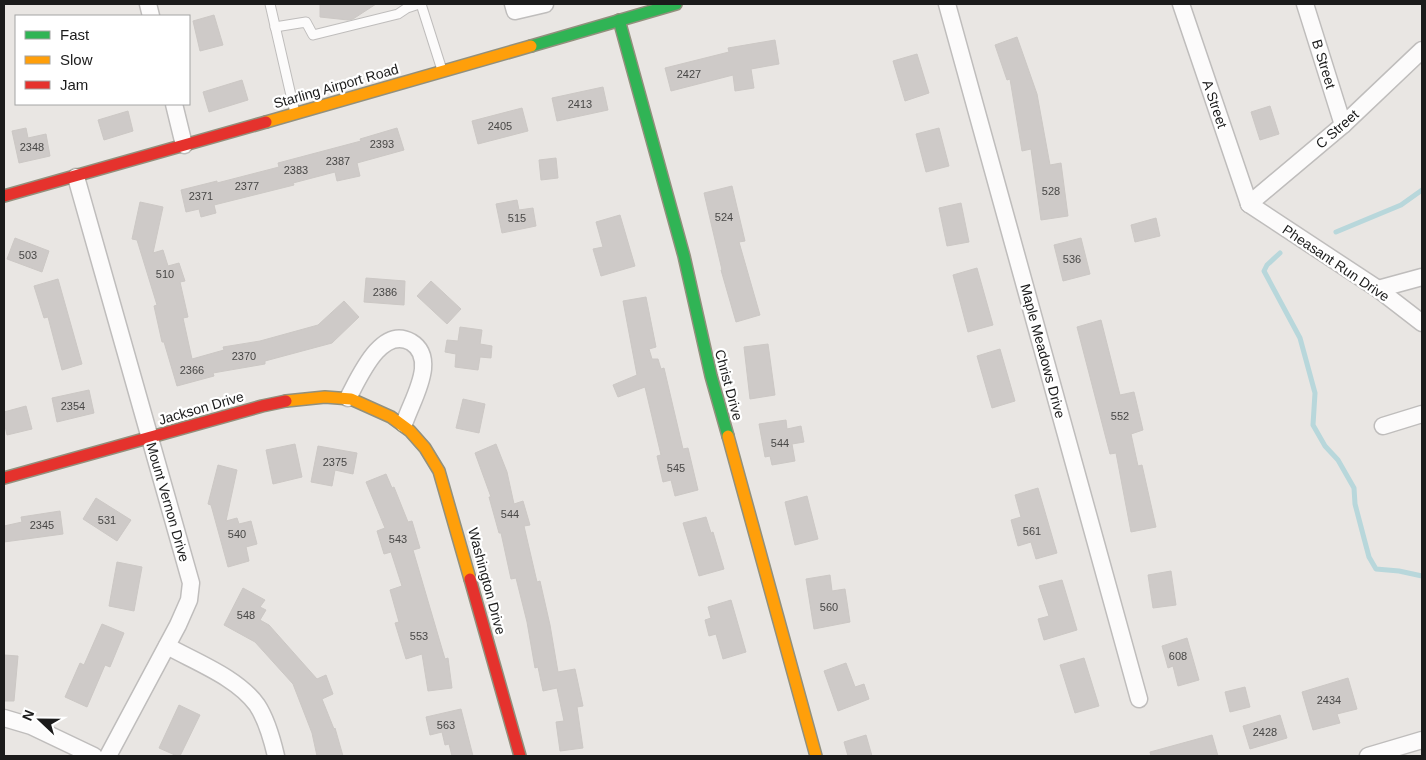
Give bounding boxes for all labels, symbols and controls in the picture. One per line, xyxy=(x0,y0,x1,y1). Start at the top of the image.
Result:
legend xyxy=(15,15,190,105)
text: Fast xyxy=(60,26,90,43)
street label: B Street xyxy=(1309,37,1339,91)
text: Slow xyxy=(60,51,93,68)
street label: Starling Airport Road xyxy=(272,61,400,111)
house number: 2427 xyxy=(677,68,701,80)
text: Jam xyxy=(60,76,88,93)
street label: A Street xyxy=(1199,78,1231,130)
house number: 2413 xyxy=(568,98,592,110)
street label: C Street xyxy=(1312,106,1362,152)
house number: 2405 xyxy=(488,120,512,132)
house number: 2393 xyxy=(370,138,394,150)
house number: 2348 xyxy=(20,141,44,153)
house number: 2387 xyxy=(326,155,350,167)
house number: 2383 xyxy=(284,164,308,176)
house number: 2377 xyxy=(235,180,259,192)
house number: 528 xyxy=(1042,185,1060,197)
house number: 2371 xyxy=(189,190,213,202)
house number: 524 xyxy=(715,211,733,223)
house number: 515 xyxy=(508,212,526,224)
street label: Pheasant Run Drive xyxy=(1280,221,1393,305)
house number: 503 xyxy=(19,249,37,261)
house number: 536 xyxy=(1063,253,1081,265)
house number: 510 xyxy=(156,268,174,280)
street label: Maple Meadows Drive xyxy=(1017,282,1069,420)
house number: 2386 xyxy=(373,286,397,298)
street label: Christ Drive xyxy=(712,348,746,423)
house number: 2370 xyxy=(232,350,256,362)
house number: 2366 xyxy=(180,364,204,376)
street label: Jackson Drive xyxy=(157,388,246,428)
house number: 2354 xyxy=(61,400,85,412)
house number: 552 xyxy=(1111,410,1129,422)
house number: 544 xyxy=(771,437,789,449)
street label: Mount Vernon Drive xyxy=(143,440,193,564)
house number: 2375 xyxy=(323,456,347,468)
house number: 545 xyxy=(667,462,685,474)
house number: 544 xyxy=(501,508,519,520)
house number: 531 xyxy=(98,514,116,526)
house number: 2345 xyxy=(30,519,54,531)
house number: 561 xyxy=(1023,525,1041,537)
street label: Washington Drive xyxy=(465,526,509,636)
house number: 540 xyxy=(228,528,246,540)
house number: 543 xyxy=(389,533,407,545)
house number: 560 xyxy=(820,601,838,613)
house number: 548 xyxy=(237,609,255,621)
house number: 553 xyxy=(410,630,428,642)
house number: 608 xyxy=(1169,650,1187,662)
house number: 2434 xyxy=(1317,694,1341,706)
north arrow xyxy=(15,695,65,745)
text: N xyxy=(19,707,37,723)
house number: 563 xyxy=(437,719,455,731)
house number: 2428 xyxy=(1253,726,1277,738)

